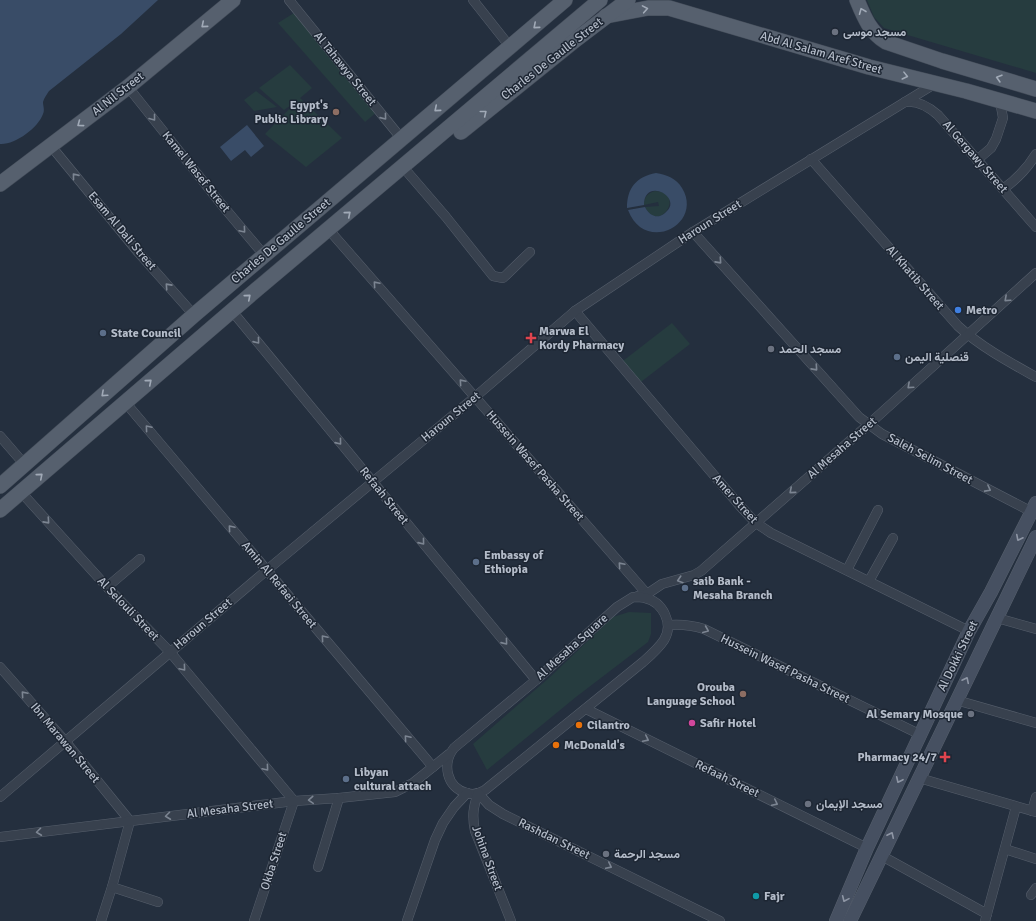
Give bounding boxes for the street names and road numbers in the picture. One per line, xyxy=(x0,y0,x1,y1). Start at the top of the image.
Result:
street label: Charles De Gaulle Street xyxy=(498,15,606,103)
street label: Abd Al Salam Aref Street xyxy=(758,28,884,78)
street label: Al Tahawya Street xyxy=(311,29,379,109)
street label: Al Nil Street xyxy=(89,69,147,119)
street label: Al Gergawy Street xyxy=(939,117,1011,197)
street label: Kamel Wasef Street xyxy=(159,128,233,216)
street label: Esam Al Dali Street xyxy=(85,189,159,273)
street label: Charles De Gaulle Street xyxy=(228,195,334,287)
street label: Haroun Street xyxy=(676,197,744,247)
street label: Al Khatib Street xyxy=(883,243,947,313)
street label: Haroun Street xyxy=(418,389,484,445)
street label: Hussein Wasef Pasha Street xyxy=(483,408,587,524)
street label: Al Mesaha Street xyxy=(804,414,880,482)
street label: Saleh Selim Street xyxy=(885,430,975,488)
street label: Refaah Street xyxy=(356,464,412,528)
street label: Amer Street xyxy=(709,471,761,527)
street label: Amin Al Refaei Street xyxy=(238,538,320,632)
street label: Al Selouli Street xyxy=(94,574,162,644)
street label: Haroun Street xyxy=(171,595,235,653)
street label: Al Mesaha Square xyxy=(533,611,611,683)
street label: Al Dokki Street xyxy=(934,618,982,694)
street label: Hussein Wasef Pasha Street xyxy=(718,631,852,707)
street label: Ibn Marawan Street xyxy=(27,700,103,786)
street label: Refaah Street xyxy=(692,757,762,801)
street label: Al Mesaha Street xyxy=(186,796,274,822)
street label: Rashdan Street xyxy=(516,815,592,863)
street label: Johina Street xyxy=(468,824,506,892)
street label: Okba Street xyxy=(258,830,290,892)

